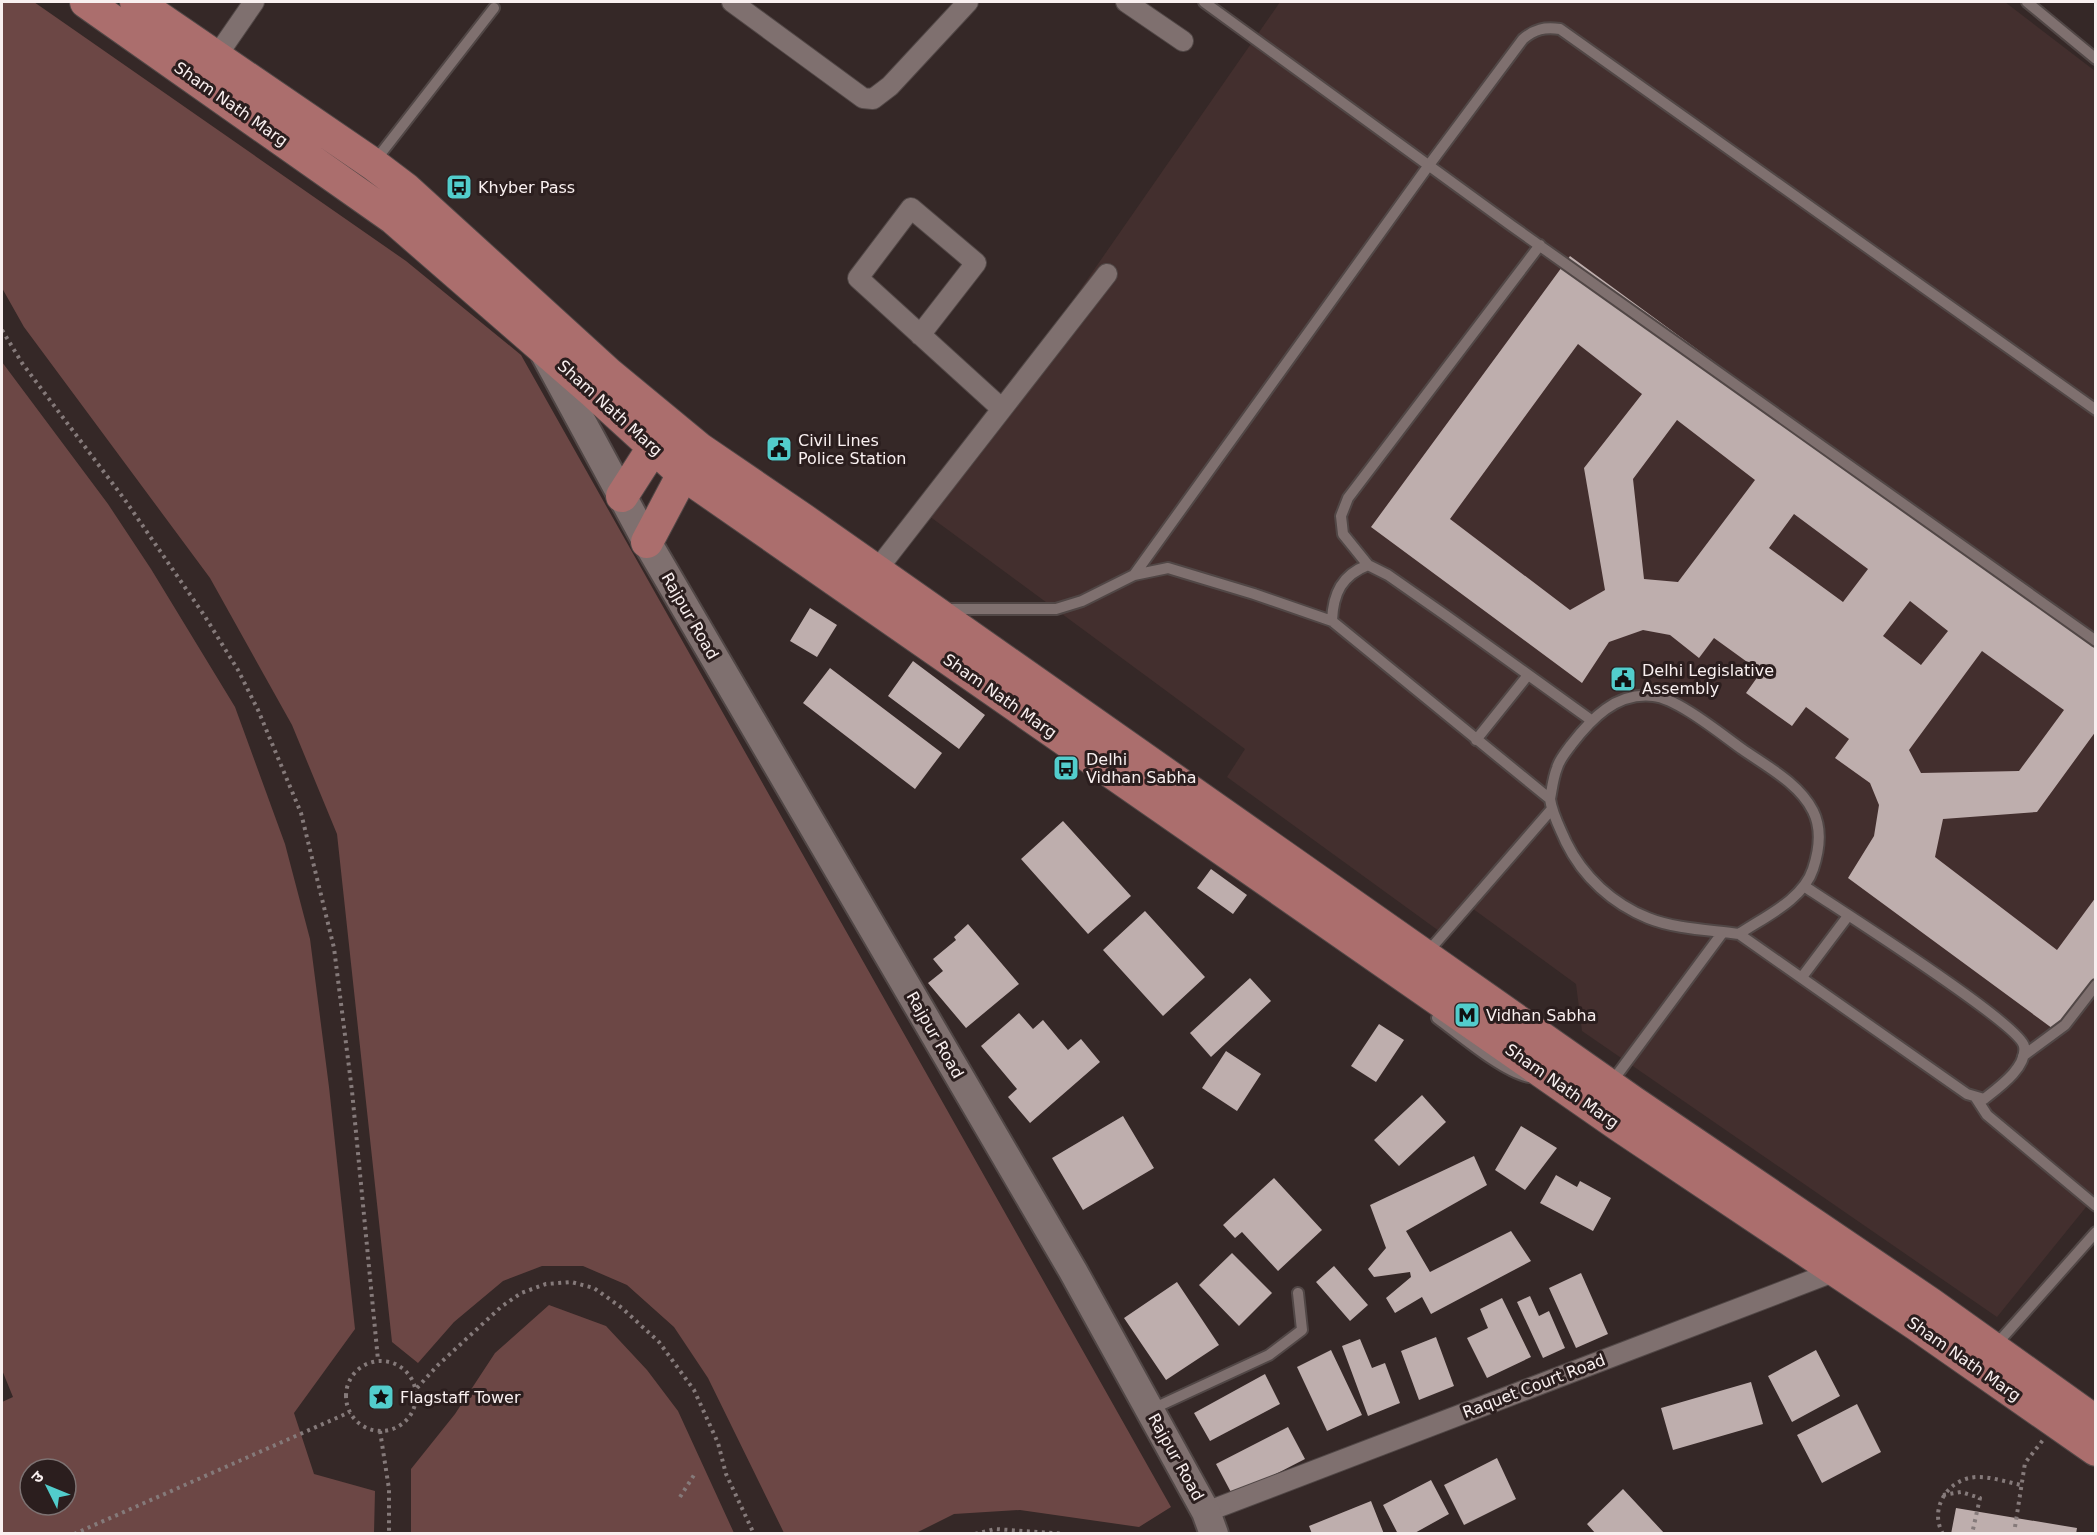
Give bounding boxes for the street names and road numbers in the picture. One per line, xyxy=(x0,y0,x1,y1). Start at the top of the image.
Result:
street label: Sham Nath Marg xyxy=(171,58,291,150)
street label: Sham Nath Marg xyxy=(554,356,666,460)
street label: Rajpur Road xyxy=(657,569,723,663)
street label: Sham Nath Marg xyxy=(940,650,1060,742)
street label: Rajpur Road xyxy=(902,988,968,1082)
street label: Sham Nath Marg xyxy=(1502,1040,1622,1132)
street label: Sham Nath Marg xyxy=(1904,1313,2024,1405)
street label: Raquet Court Road xyxy=(1460,1350,1608,1422)
street label: Rajpur Road xyxy=(1144,1410,1208,1504)

